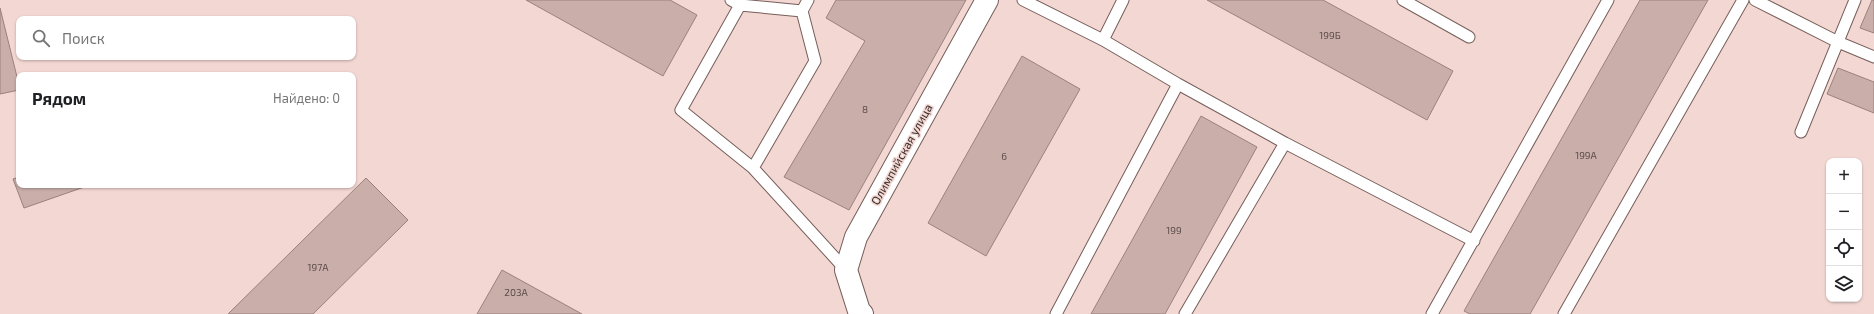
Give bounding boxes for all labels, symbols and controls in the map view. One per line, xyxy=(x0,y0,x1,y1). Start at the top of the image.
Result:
search box xyxy=(16,16,356,60)
icon: search xyxy=(30,27,52,49)
text: Поиск xyxy=(62,29,105,47)
house number: 199Б xyxy=(1319,29,1341,41)
text: Рядом xyxy=(32,88,86,108)
text: Найдено: 0 xyxy=(273,90,340,106)
street label: Олимпийская улица xyxy=(867,101,935,207)
house number: 8 xyxy=(862,103,868,115)
house number: 199А xyxy=(1575,149,1598,161)
house number: 6 xyxy=(1001,150,1007,162)
map controls xyxy=(1826,158,1862,302)
button: + xyxy=(1826,158,1862,194)
button: − xyxy=(1826,194,1862,230)
house number: 199 xyxy=(1166,224,1182,236)
button: locate xyxy=(1826,230,1862,266)
house number: 197А xyxy=(307,261,329,273)
button: layers xyxy=(1826,266,1862,302)
house number: 203А xyxy=(504,286,528,298)

